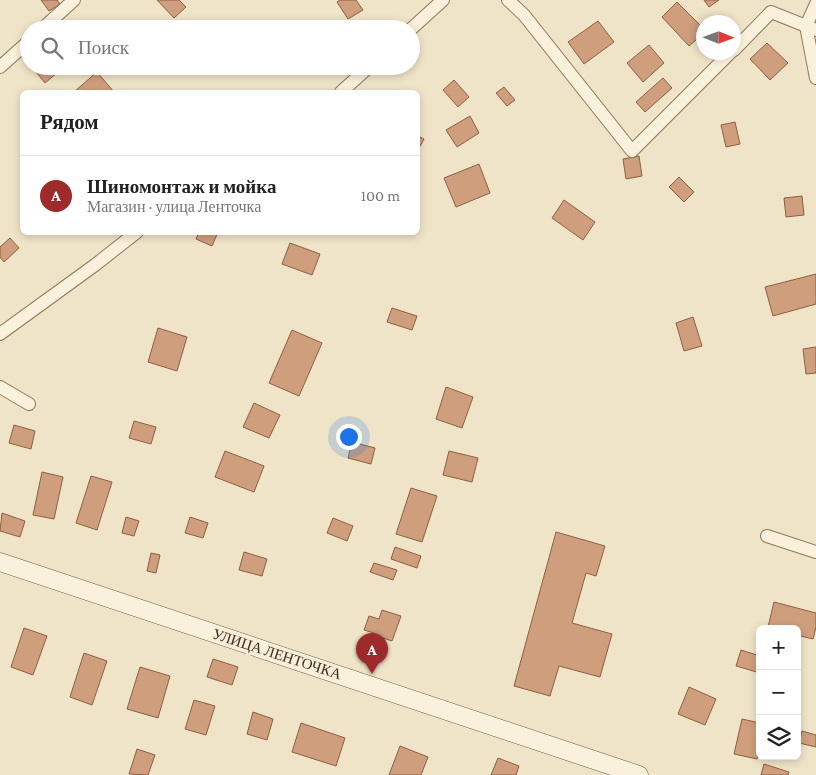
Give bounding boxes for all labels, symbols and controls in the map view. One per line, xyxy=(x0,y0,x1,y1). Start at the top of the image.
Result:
north arrow xyxy=(696,15,741,60)
search box xyxy=(20,20,420,75)
icon: search xyxy=(38,34,66,62)
text: Поиск xyxy=(78,37,129,58)
text: Рядом xyxy=(40,110,99,134)
text: Шиномонтаж и мойка xyxy=(87,176,276,197)
text: A xyxy=(51,187,61,204)
text: 100 m xyxy=(361,187,400,204)
text: Магазин · улица Ленточка xyxy=(87,198,261,215)
your location xyxy=(336,424,362,450)
map controls xyxy=(756,625,801,760)
button: + xyxy=(756,625,801,670)
street label: УЛИЦА ЛЕНТОЧКА xyxy=(211,626,344,682)
pin: A xyxy=(356,633,388,674)
button: − xyxy=(756,670,801,715)
button: layers xyxy=(756,715,801,760)

